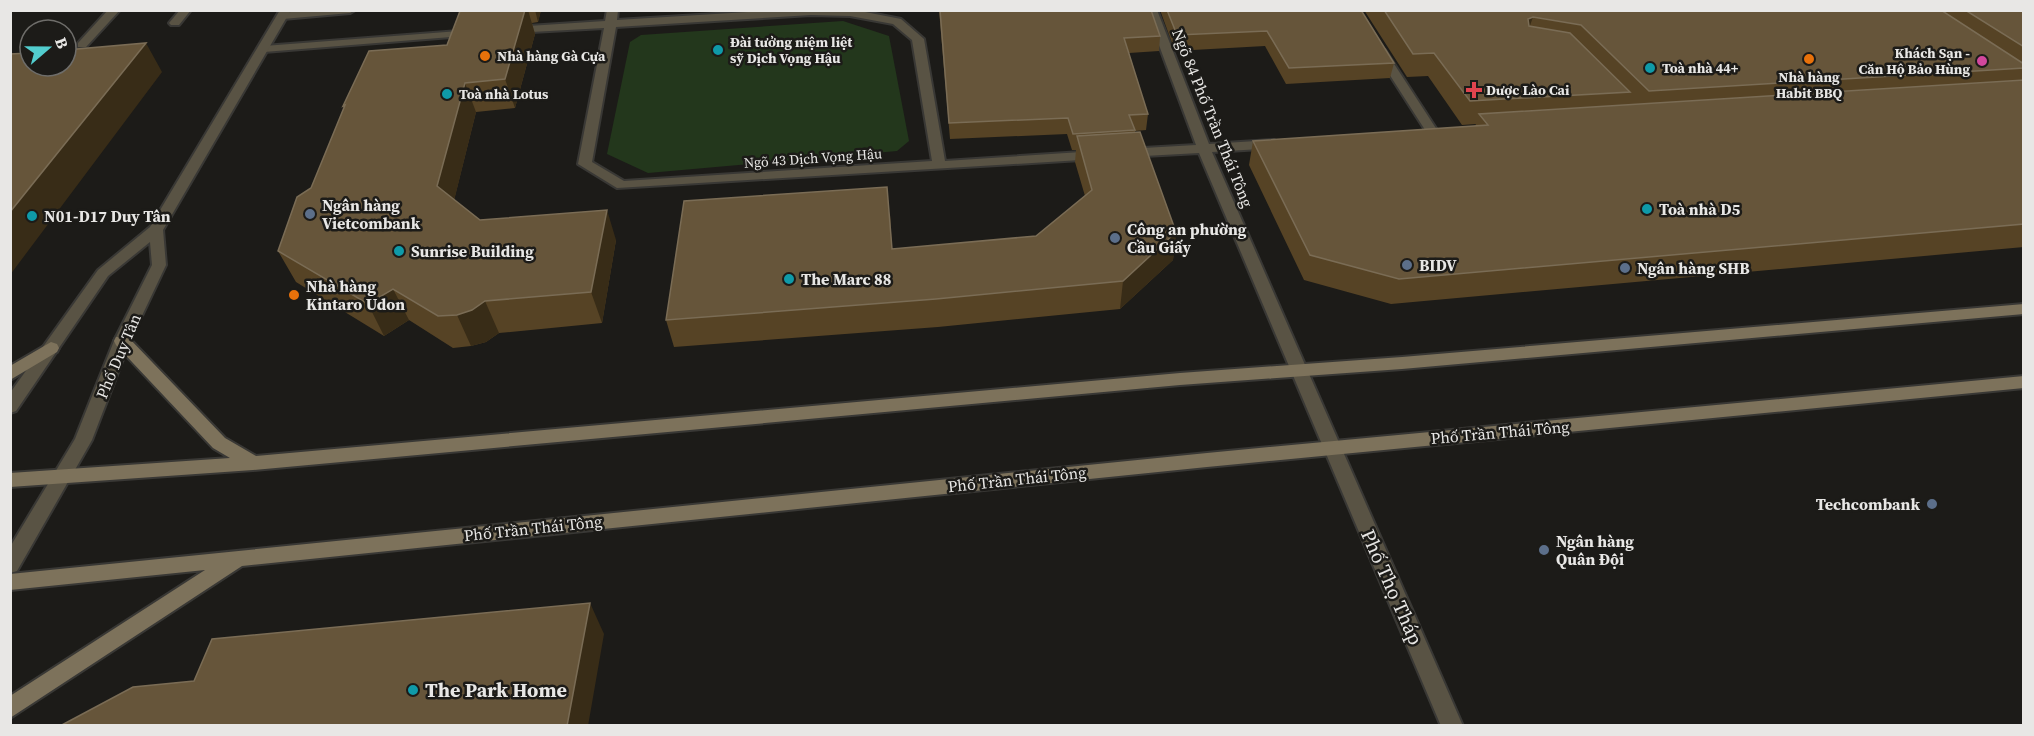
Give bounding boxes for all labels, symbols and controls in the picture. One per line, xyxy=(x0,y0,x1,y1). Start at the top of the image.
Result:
north arrow xyxy=(18,18,78,78)
street label: Ngõ 84 Phố Trần Thái Tông xyxy=(1167,25,1259,211)
place label: Đài tưởng niệm liệt sỹ Dịch Vọng Hậu xyxy=(730,32,853,68)
text: B xyxy=(50,34,74,52)
marker: Đài tưởng niệm liệt sỹ Dịch Vọng Hậu xyxy=(711,43,725,57)
place label: Khách Sạn - Căn Hộ Bảo Hùng xyxy=(1859,43,1970,79)
place label: Nhà hàng Gà Cựa xyxy=(497,46,606,66)
marker: Nhà hàng Gà Cựa xyxy=(478,49,492,63)
marker: Nhà hàng Habit BBQ xyxy=(1802,52,1816,66)
marker: Khách Sạn - Căn Hộ Bảo Hùng xyxy=(1975,54,1989,68)
place label: Toà nhà 44+ xyxy=(1662,58,1739,78)
marker: Toà nhà 44+ xyxy=(1643,61,1657,75)
place label: Nhà hàng Habit BBQ xyxy=(1776,67,1842,103)
place label: Dược Lào Cai xyxy=(1486,80,1570,100)
marker: Dược Lào Cai xyxy=(1467,83,1481,97)
place label: Toà nhà Lotus xyxy=(459,84,549,104)
marker: Toà nhà Lotus xyxy=(440,87,454,101)
street label: Ngõ 43 Dịch Vọng Hậu xyxy=(743,143,883,173)
place label: Ngân hàng Vietcombank xyxy=(322,194,421,234)
place label: Toà nhà D5 xyxy=(1659,198,1741,220)
marker: Toà nhà D5 xyxy=(1640,202,1654,216)
place label: N01-D17 Duy Tân xyxy=(44,205,171,227)
marker: Ngân hàng Vietcombank xyxy=(303,207,317,221)
marker: N01-D17 Duy Tân xyxy=(25,209,39,223)
place label: Công an phường Cầu Giấy xyxy=(1127,218,1247,258)
marker: Công an phường Cầu Giấy xyxy=(1108,231,1122,245)
place label: Sunrise Building xyxy=(411,240,534,262)
marker: Sunrise Building xyxy=(392,244,406,258)
place label: BIDV xyxy=(1419,254,1457,276)
place label: Ngân hàng SHB xyxy=(1637,257,1750,279)
marker: BIDV xyxy=(1400,258,1414,272)
marker: Ngân hàng SHB xyxy=(1618,261,1632,275)
place label: The Marc 88 xyxy=(801,268,891,290)
marker: The Marc 88 xyxy=(782,272,796,286)
place label: Nhà hàng Kintaro Udon xyxy=(306,275,405,315)
marker: Nhà hàng Kintaro Udon xyxy=(287,288,301,302)
street label: Phố Duy Tân xyxy=(90,310,146,402)
street label: Phố Trần Thái Tông xyxy=(1430,415,1570,449)
street label: Phố Trần Thái Tông xyxy=(947,461,1087,497)
place label: Techcombank xyxy=(1816,493,1920,515)
marker: Techcombank xyxy=(1925,497,1939,511)
street label: Phố Trần Thái Tông xyxy=(463,510,603,546)
street label: Phố Thọ Tháp xyxy=(1354,525,1430,649)
place label: Ngân hàng Quân Đội xyxy=(1556,530,1634,570)
marker: Ngân hàng Quân Đội xyxy=(1537,543,1551,557)
place label: The Park Home xyxy=(425,676,567,704)
marker: The Park Home xyxy=(406,683,420,697)

